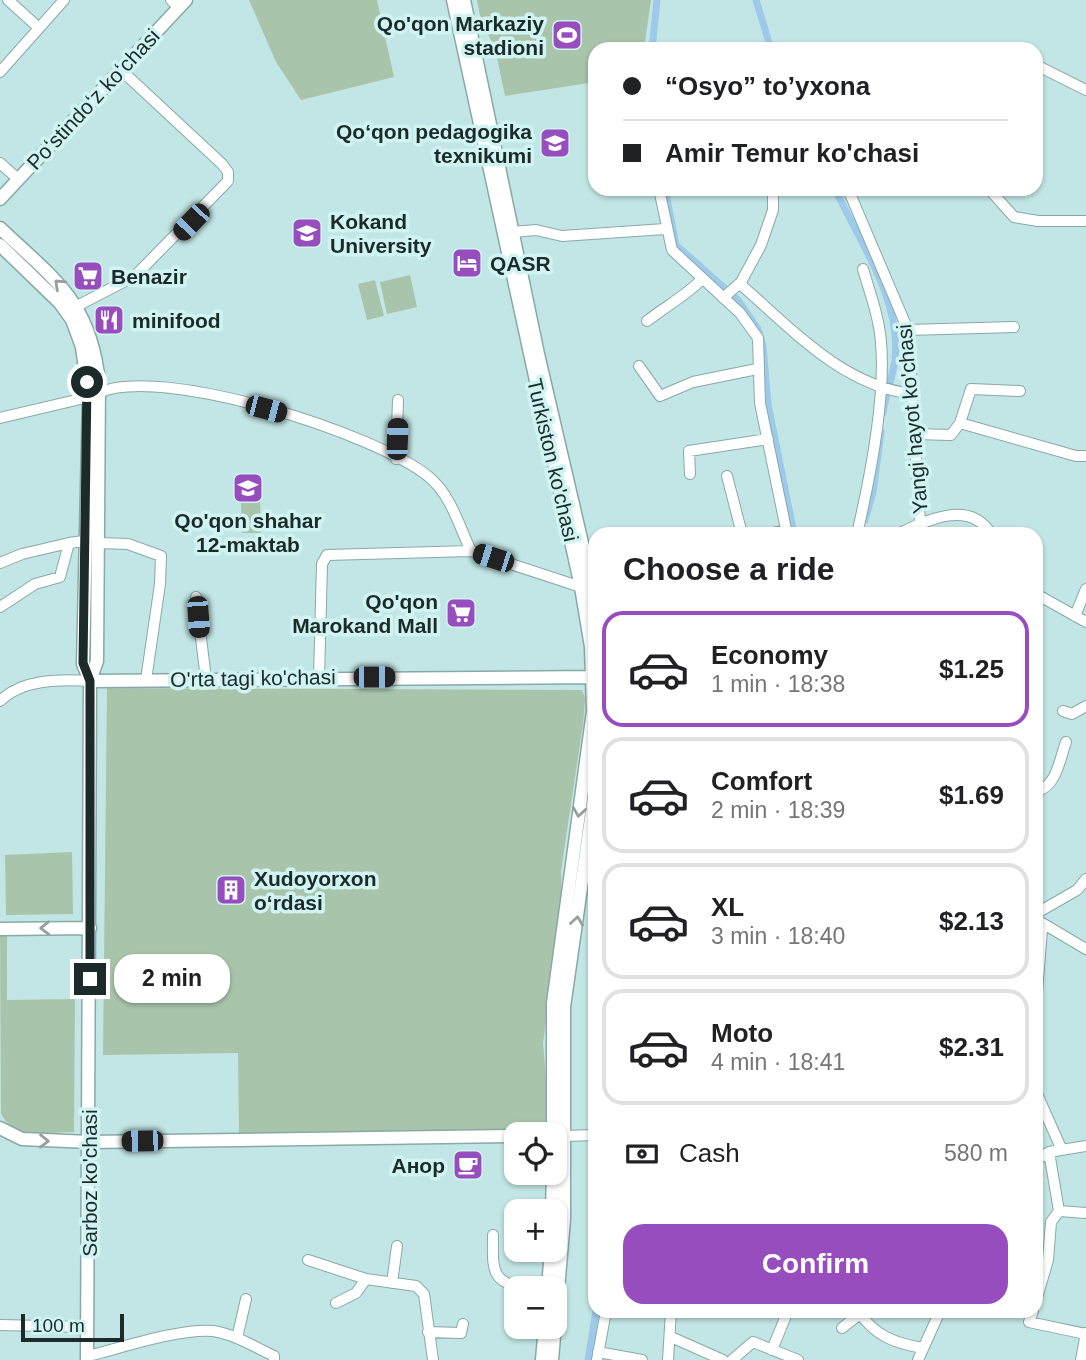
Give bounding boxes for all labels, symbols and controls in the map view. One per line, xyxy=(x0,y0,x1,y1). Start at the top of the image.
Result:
place label: Qo'qon Markaziy stadioni xyxy=(377,12,544,59)
sports icon: Qo'qon Markaziy stadioni xyxy=(550,18,584,52)
street label: Poʻstindoʻz koʻchasi xyxy=(22,24,164,174)
text: “Osyo” to’yxona xyxy=(665,71,870,101)
place label: Qo‘qon pedagogika texnikumi xyxy=(336,120,532,167)
school or university icon: Qo‘qon pedagogika texnikumi xyxy=(538,126,572,160)
text: Amir Temur ko'chasi xyxy=(665,138,919,168)
car xyxy=(169,200,214,244)
place label: Kokand University xyxy=(330,210,432,257)
school or university icon: Kokand University xyxy=(290,216,324,250)
hotel icon: QASR xyxy=(450,246,484,280)
place label: QASR xyxy=(490,252,551,275)
supermarket icon: Benazir xyxy=(71,259,105,293)
place label: Benazir xyxy=(111,265,187,288)
one-way arrow xyxy=(54,279,67,292)
restaurant icon: minifood xyxy=(92,303,126,337)
place label: minifood xyxy=(132,309,221,332)
street label: Yangi hayot ko'chasi xyxy=(892,323,932,515)
route start xyxy=(71,366,103,398)
street label: Turkiston ko'chasi xyxy=(523,376,583,544)
car xyxy=(243,393,290,425)
car xyxy=(386,418,409,460)
school or university icon: Qo'qon shahar 12-maktab xyxy=(231,471,265,505)
place label: Qo'qon shahar 12-maktab xyxy=(174,509,322,556)
car xyxy=(470,542,517,574)
text: Choose a ride xyxy=(623,551,835,587)
place label: Qo'qon Marokand Mall xyxy=(292,590,438,637)
car xyxy=(187,595,210,639)
supermarket icon: Qo'qon Marokand Mall xyxy=(444,596,478,630)
icon: car xyxy=(627,638,690,701)
text: Economy xyxy=(711,640,828,670)
text: $1.25 xyxy=(939,654,1004,684)
street label: O'rta tagi ko'chasi xyxy=(170,665,336,691)
car xyxy=(354,667,396,688)
text: 1 min · 18:38 xyxy=(711,671,845,697)
icon: car xyxy=(627,764,690,827)
text: Comfort xyxy=(711,766,812,796)
text: $1.69 xyxy=(939,780,1004,810)
text: 2 min · 18:39 xyxy=(711,797,845,823)
one-way arrow xyxy=(572,806,587,818)
place label: Xudoyorxon oʻrdasi xyxy=(254,867,377,914)
building icon: Xudoyorxon oʻrdasi xyxy=(214,873,248,907)
icon: car xyxy=(627,890,690,953)
text: XL xyxy=(711,892,744,922)
text: $2.13 xyxy=(939,906,1004,936)
one-way arrow xyxy=(569,915,584,927)
one-way arrow xyxy=(39,921,50,936)
text: 3 min · 18:40 xyxy=(711,923,845,949)
callout: 2 min xyxy=(114,954,230,1004)
route end xyxy=(74,963,106,995)
text: 2 min xyxy=(142,965,202,991)
icon: car xyxy=(627,1016,690,1079)
text: Moto xyxy=(711,1018,773,1048)
text: $2.31 xyxy=(939,1032,1004,1062)
text: 4 min · 18:41 xyxy=(711,1049,845,1075)
street label: Sarboz ko'chasi xyxy=(78,1109,101,1257)
map controls xyxy=(504,1122,567,1339)
button: locate xyxy=(504,1122,567,1185)
car xyxy=(121,1130,164,1152)
one-way arrow xyxy=(39,1133,50,1149)
icon: cash xyxy=(623,1135,661,1173)
text: Cash xyxy=(679,1138,740,1168)
text: 580 m xyxy=(944,1140,1008,1166)
cafe icon: Анор xyxy=(451,1148,485,1182)
place label: Анор xyxy=(391,1154,445,1177)
button: + xyxy=(504,1199,567,1262)
button: Confirm xyxy=(623,1224,1008,1304)
button: − xyxy=(504,1276,567,1339)
scale bar xyxy=(21,1311,124,1343)
text: 100 m xyxy=(32,1315,85,1336)

